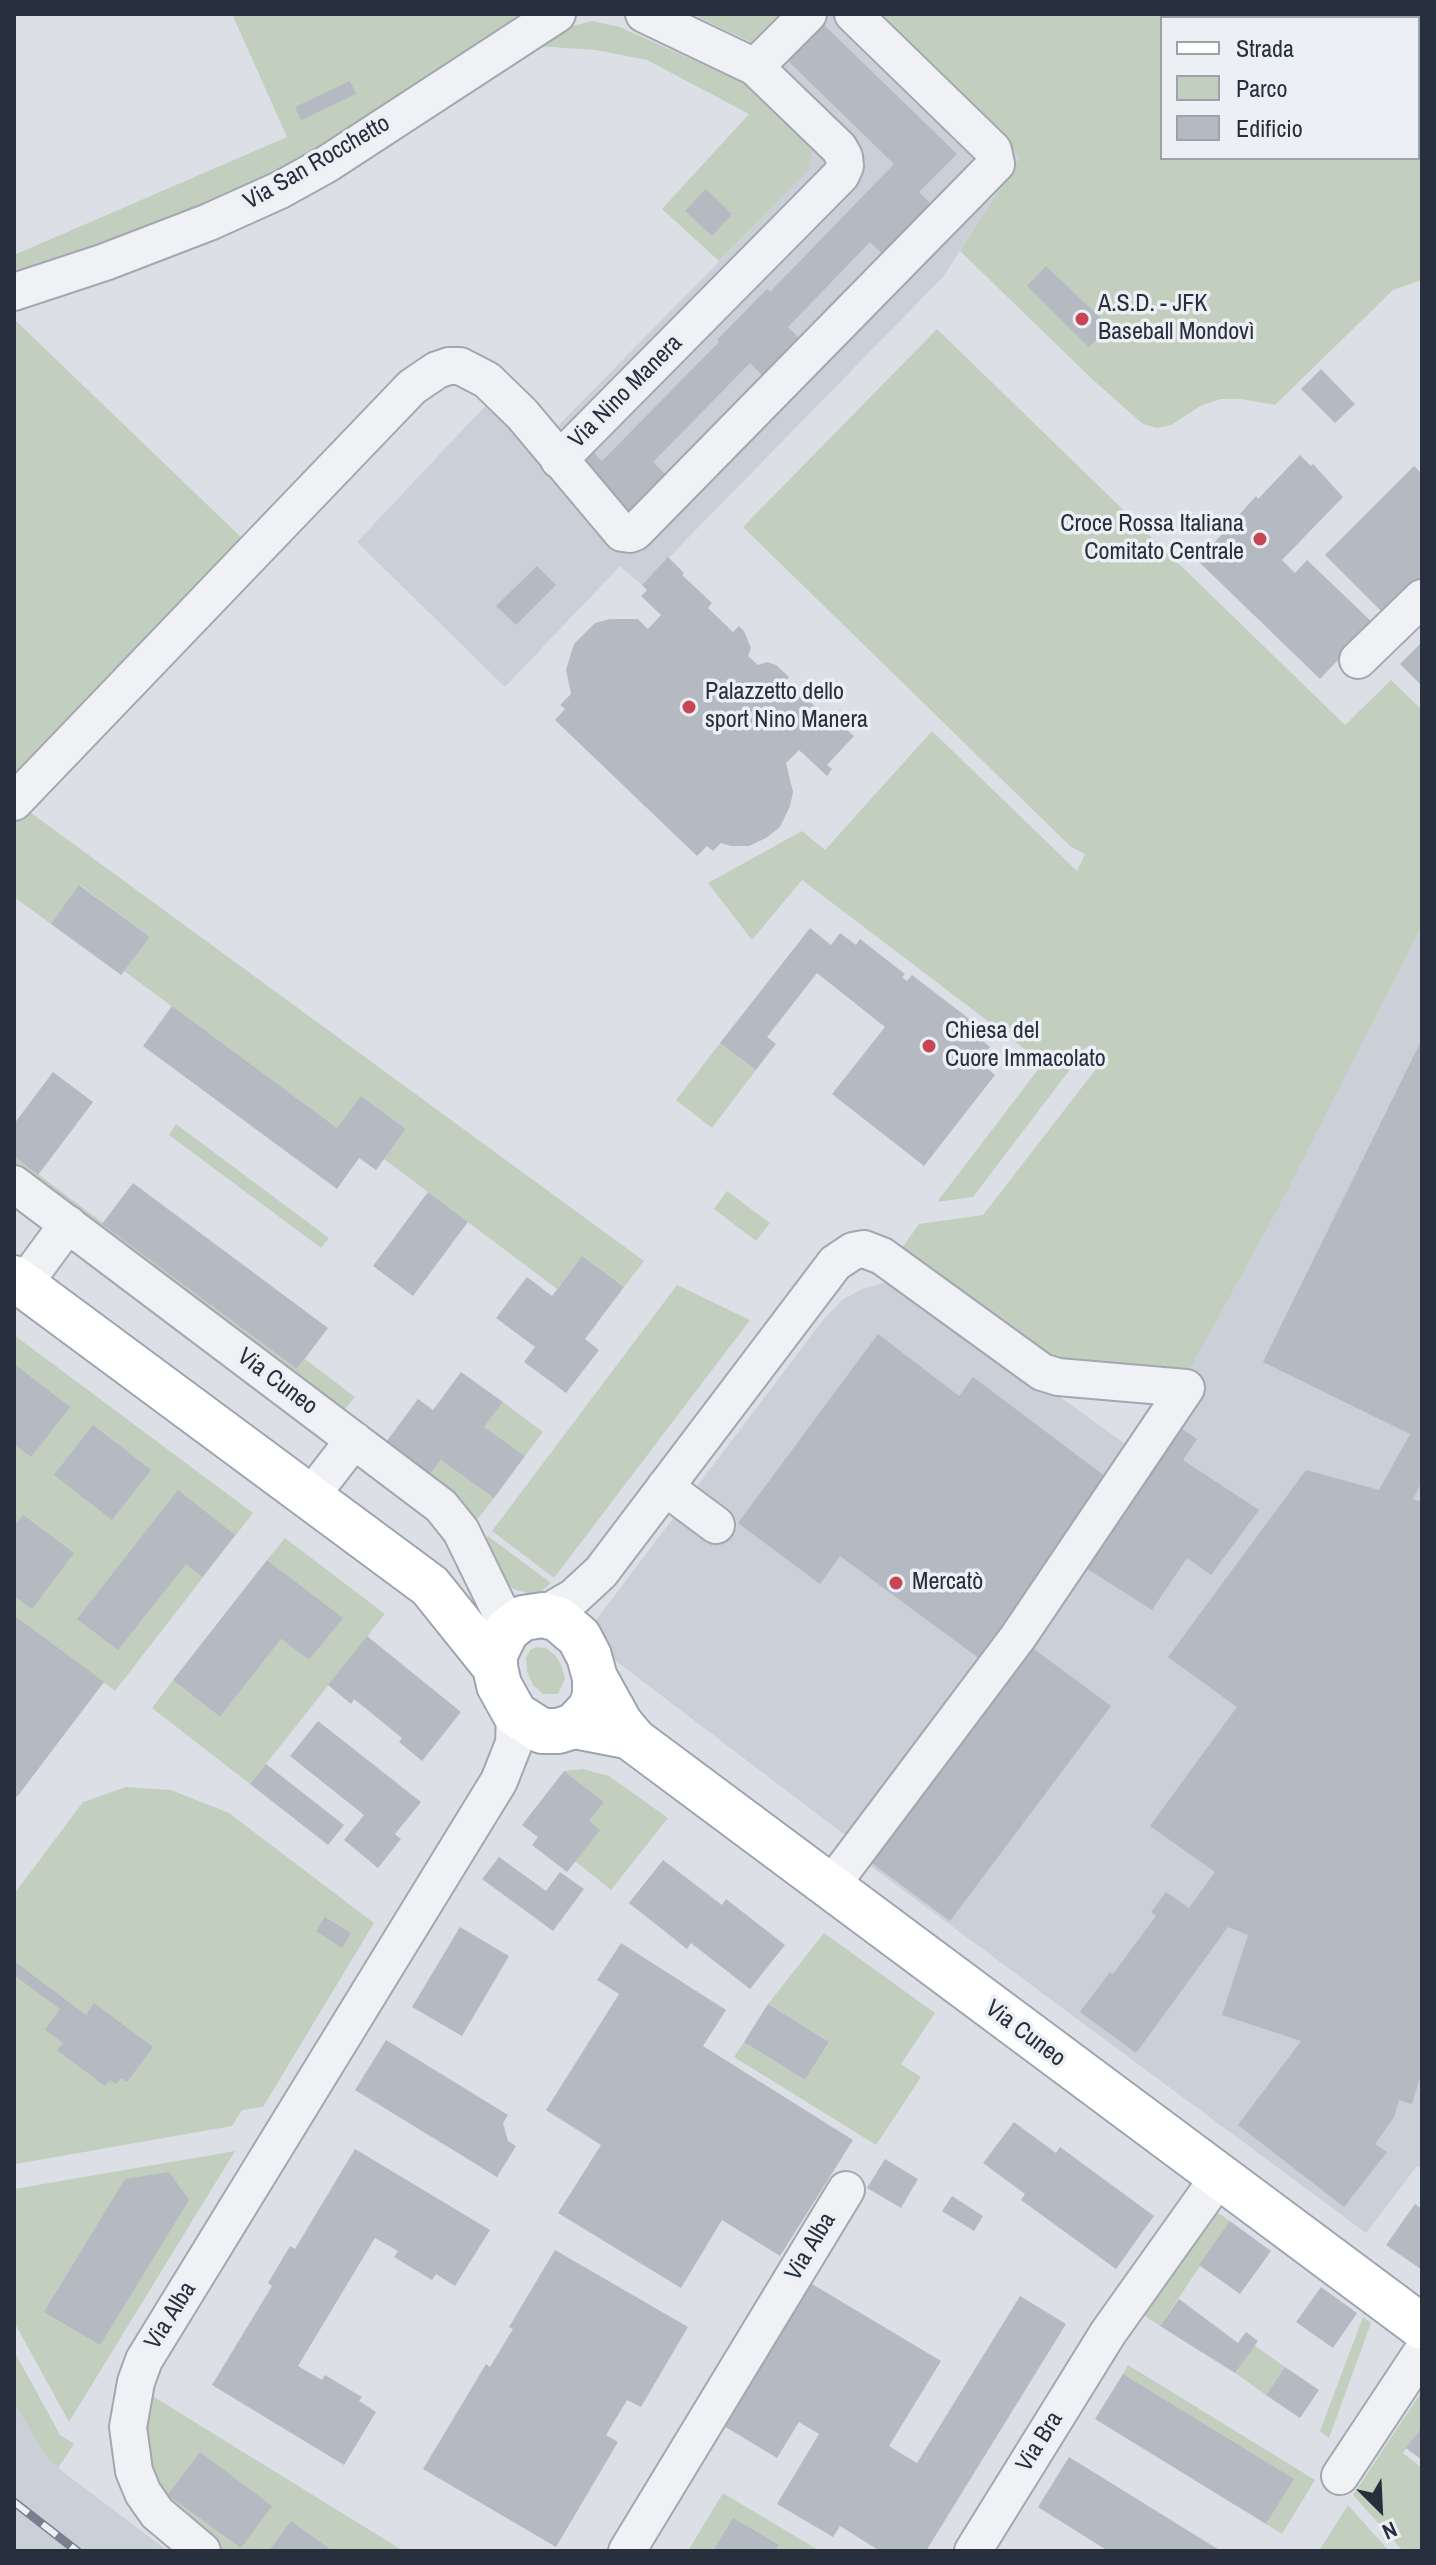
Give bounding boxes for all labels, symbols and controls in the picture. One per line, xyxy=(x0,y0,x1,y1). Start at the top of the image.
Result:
legend xyxy=(1160,16,1420,160)
text: Strada xyxy=(1236,32,1294,64)
text: Parco xyxy=(1236,72,1287,104)
street label: Via San Rocchetto xyxy=(239,110,395,216)
text: Edificio xyxy=(1236,112,1303,144)
place label: A.S.D. - JFK Baseball Mondovì xyxy=(1098,291,1254,347)
marker: A.S.D. - JFK Baseball Mondovì xyxy=(1073,310,1091,328)
street label: Via Nino Manera xyxy=(563,329,689,455)
place label: Croce Rossa Italiana Comitato Centrale xyxy=(1060,511,1244,567)
marker: Croce Rossa Italiana Comitato Centrale xyxy=(1251,530,1269,548)
place label: Palazzetto dello sport Nino Manera xyxy=(705,679,868,735)
marker: Palazzetto dello sport Nino Manera xyxy=(680,698,698,716)
place label: Chiesa del Cuore Immacolato xyxy=(945,1018,1106,1074)
marker: Chiesa del Cuore Immacolato xyxy=(920,1037,938,1055)
street label: Via Cuneo xyxy=(231,1343,323,1421)
place label: Mercatò xyxy=(912,1569,983,1597)
marker: Mercatò xyxy=(887,1574,905,1592)
street label: Via Cuneo xyxy=(979,1995,1071,2073)
street label: Via Alba xyxy=(780,2208,842,2286)
street label: Via Alba xyxy=(139,2277,203,2355)
street label: Via Bra xyxy=(1010,2407,1070,2477)
north arrow xyxy=(1340,2469,1420,2549)
text: N xyxy=(1378,2515,1402,2547)

